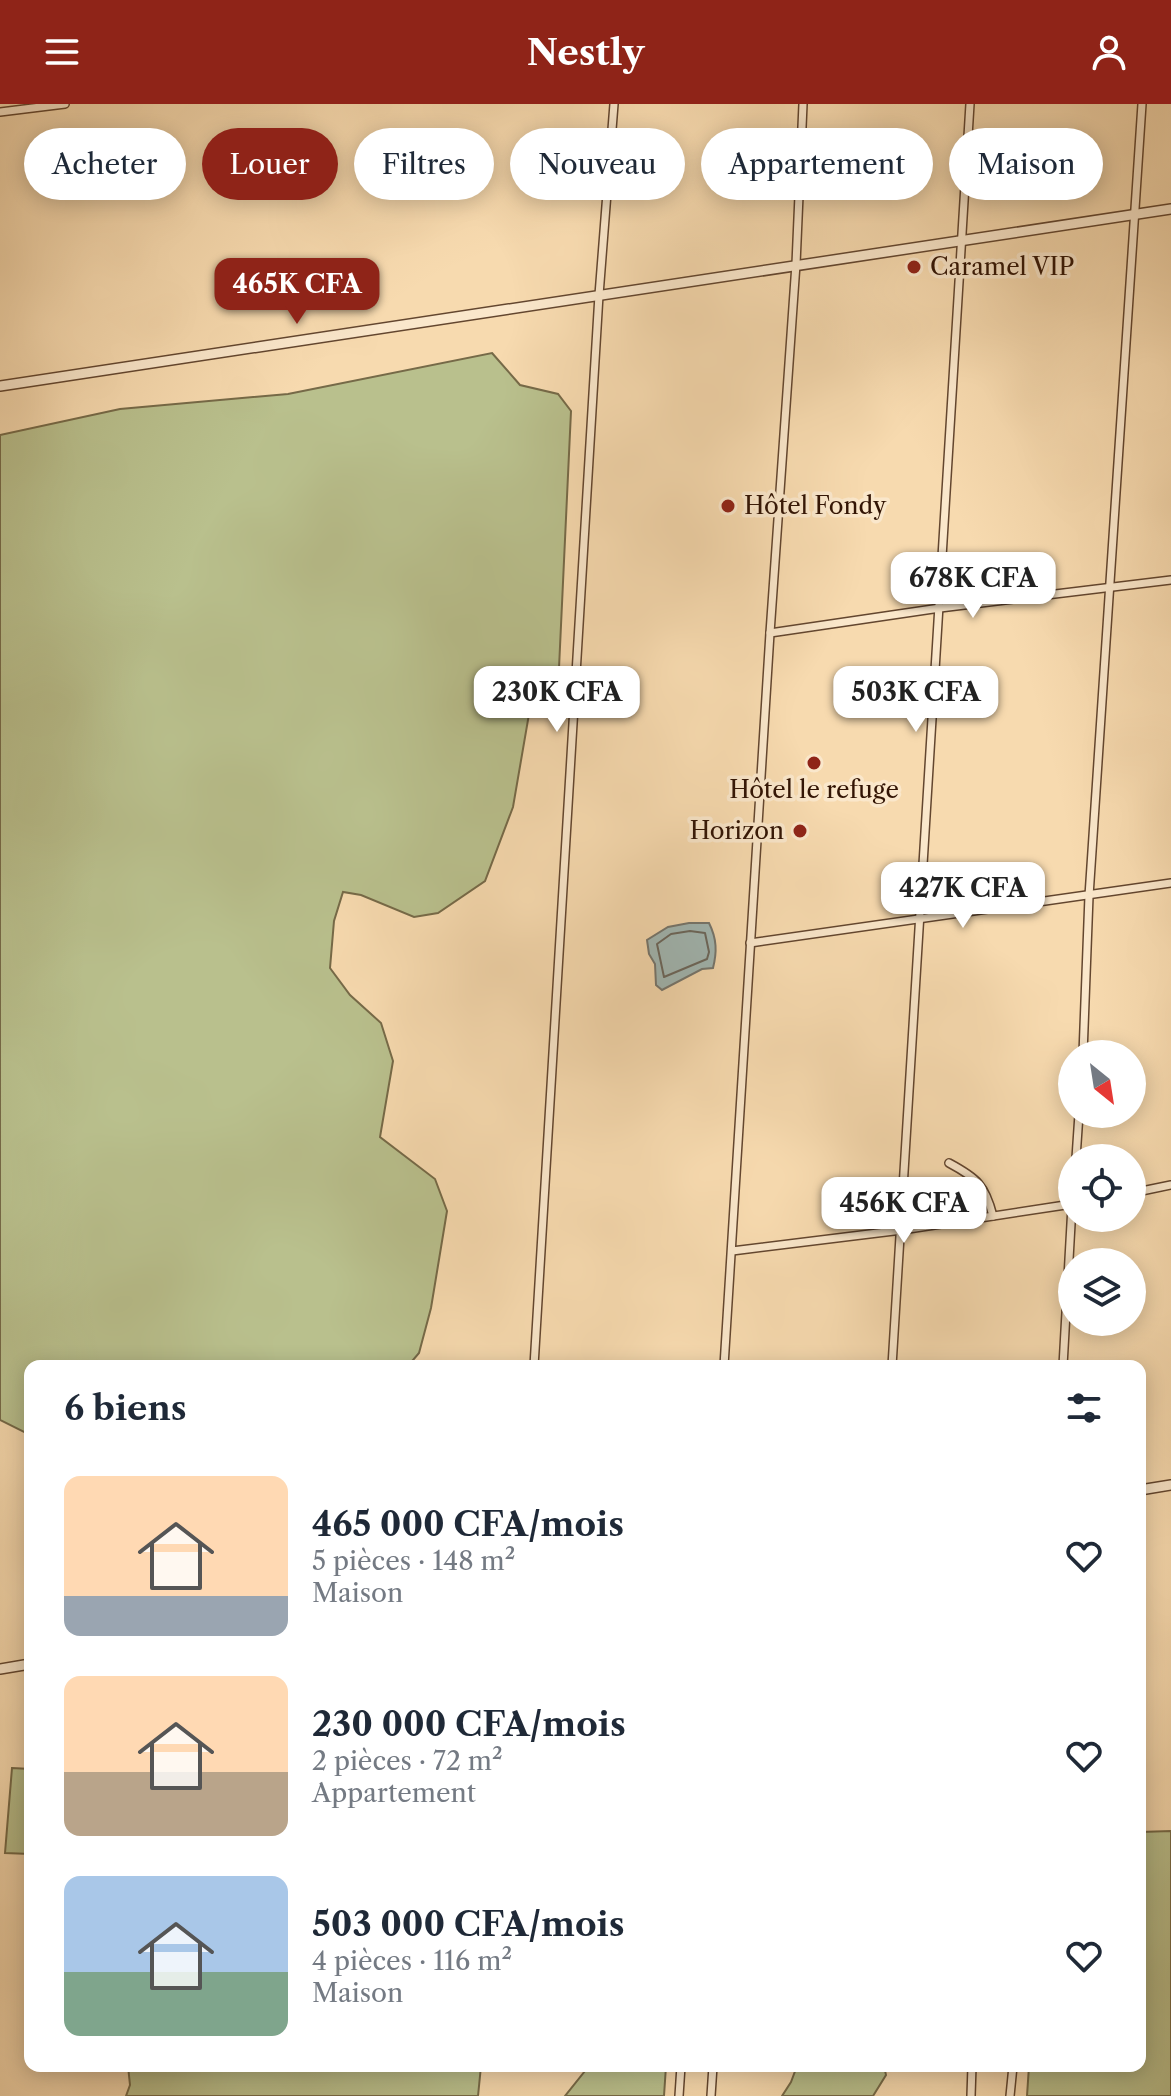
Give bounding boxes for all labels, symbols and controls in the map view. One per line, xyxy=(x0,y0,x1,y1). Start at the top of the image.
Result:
icon: menu xyxy=(40,30,84,74)
text: Nestly xyxy=(527,30,644,74)
icon: person xyxy=(1087,30,1131,74)
chip: Acheter xyxy=(24,128,186,200)
chip: Louer xyxy=(202,128,338,200)
chip: Filtres xyxy=(354,128,494,200)
chip: Nouveau xyxy=(510,128,685,200)
chip: Appartement xyxy=(701,128,933,200)
chip: Maison xyxy=(949,128,1103,200)
place label: Caramel VIP xyxy=(930,252,1075,281)
pin: 465K CFA xyxy=(214,258,380,326)
marker: Caramel VIP xyxy=(905,258,923,276)
text: 465K CFA xyxy=(232,268,362,300)
place label: Hôtel Fondy xyxy=(744,491,887,520)
marker: Hôtel Fondy xyxy=(719,497,737,515)
pin: 678K CFA xyxy=(890,552,1056,620)
text: 678K CFA xyxy=(909,562,1037,594)
pin: 230K CFA xyxy=(474,666,640,734)
pin: 503K CFA xyxy=(833,666,999,734)
text: 230K CFA xyxy=(492,676,622,708)
text: 503K CFA xyxy=(851,676,981,708)
marker: Hôtel le refuge xyxy=(805,754,823,772)
place label: Hôtel le refuge xyxy=(729,775,899,804)
place label: Horizon xyxy=(690,816,784,845)
marker: Horizon xyxy=(791,822,809,840)
pin: 427K CFA xyxy=(880,862,1046,930)
text: 427K CFA xyxy=(899,872,1027,904)
north arrow xyxy=(1058,1040,1146,1128)
map controls xyxy=(1058,1040,1146,1336)
button: locate xyxy=(1058,1144,1146,1232)
pin: 456K CFA xyxy=(821,1177,987,1245)
text: 456K CFA xyxy=(839,1187,969,1219)
button: layers xyxy=(1058,1248,1146,1336)
icon: filters xyxy=(1062,1386,1106,1430)
text: 6 biens xyxy=(64,1387,187,1429)
text: 465 000 CFA/mois xyxy=(312,1503,624,1545)
icon: home xyxy=(128,1508,224,1604)
icon: heart xyxy=(1062,1534,1106,1578)
text: 5 pièces · 148 m² xyxy=(312,1545,515,1577)
text: Maison xyxy=(312,1577,403,1609)
text: 230 000 CFA/mois xyxy=(312,1703,626,1745)
icon: home xyxy=(128,1708,224,1804)
icon: heart xyxy=(1062,1734,1106,1778)
text: 2 pièces · 72 m² xyxy=(312,1745,503,1777)
text: Appartement xyxy=(312,1777,476,1809)
text: 503 000 CFA/mois xyxy=(312,1903,624,1945)
icon: home xyxy=(128,1908,224,2004)
icon: heart xyxy=(1062,1934,1106,1978)
text: 4 pièces · 116 m² xyxy=(312,1945,512,1977)
text: Maison xyxy=(312,1977,403,2009)

